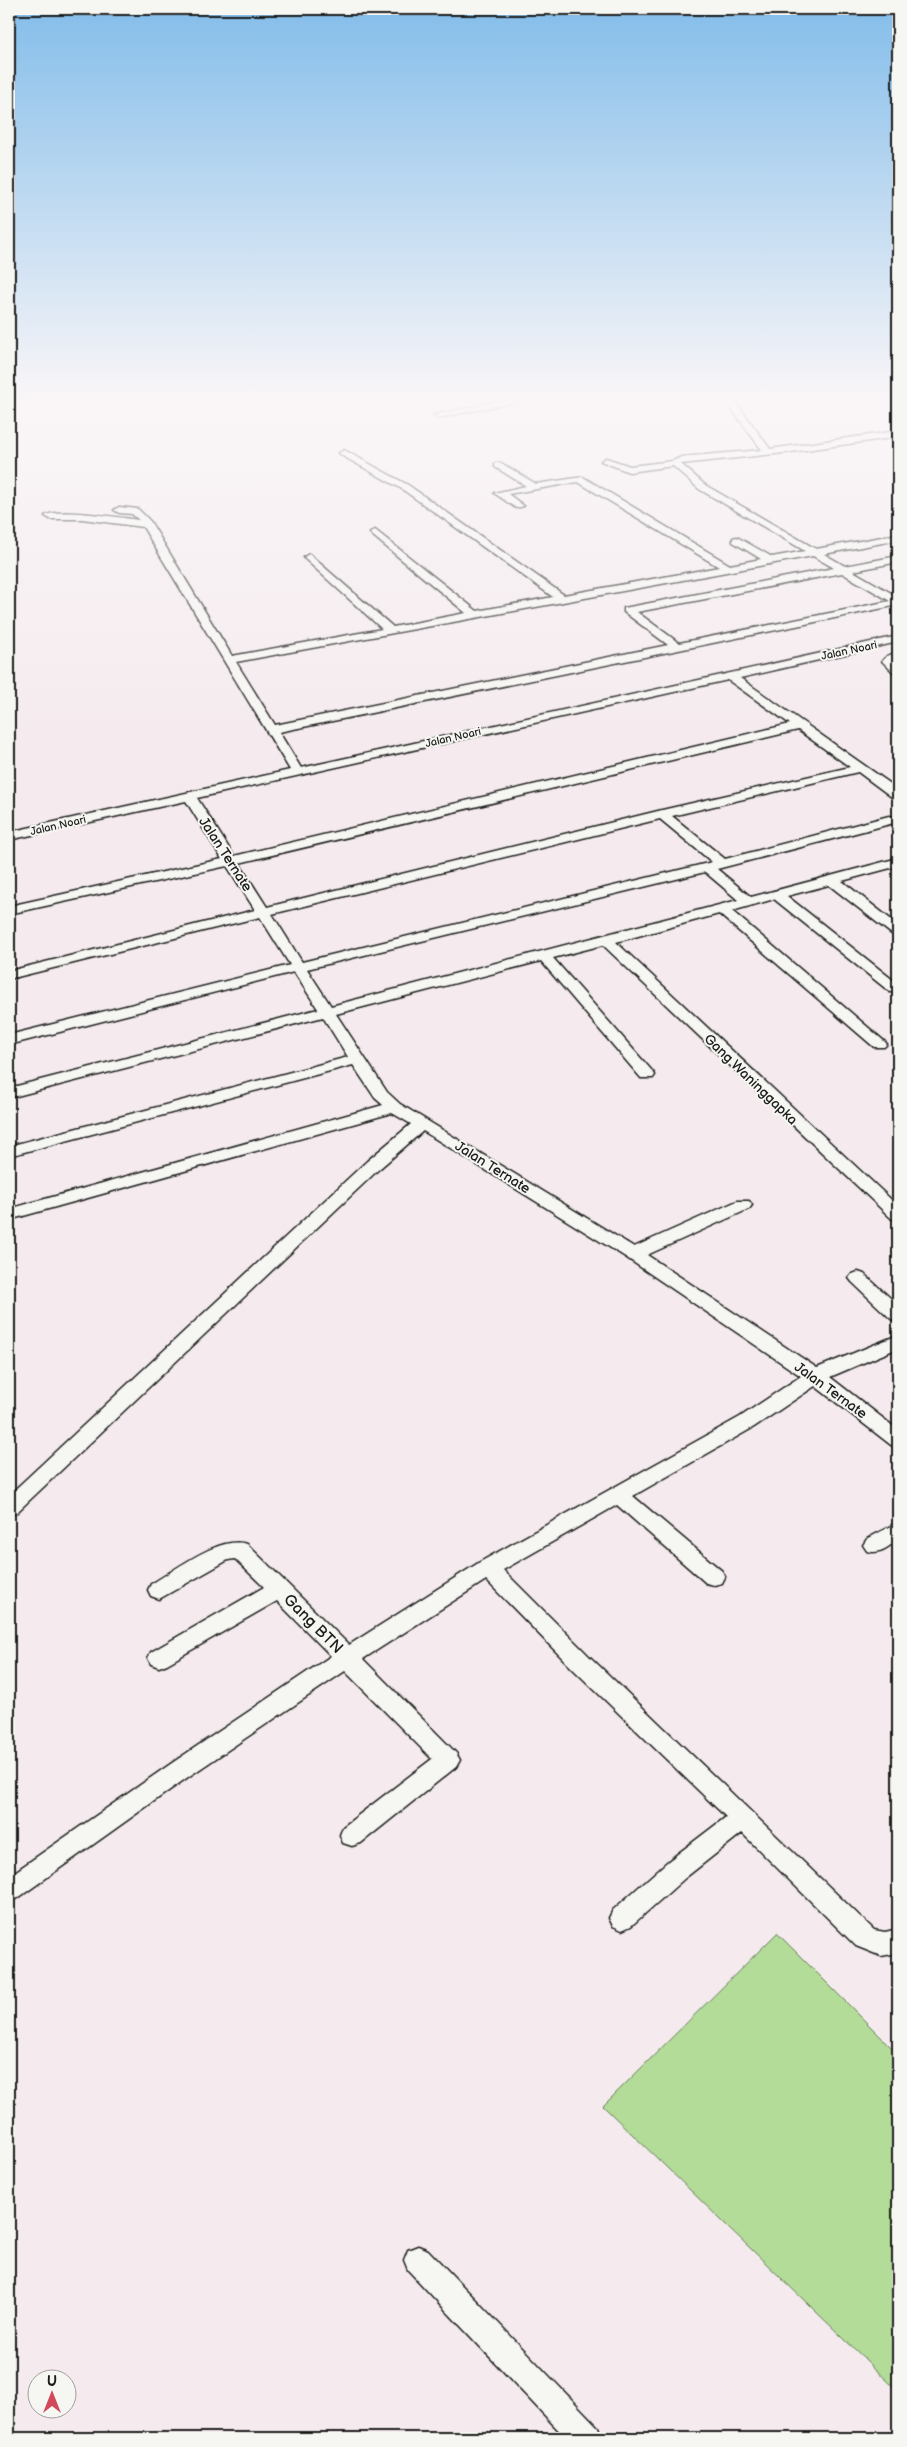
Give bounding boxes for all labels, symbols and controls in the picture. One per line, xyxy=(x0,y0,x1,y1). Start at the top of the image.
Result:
street label: Jalan Noari xyxy=(820,638,878,663)
street label: Jalan Noari xyxy=(424,725,482,750)
street label: Jalan Noari xyxy=(29,813,87,838)
street label: Jalan Ternate xyxy=(195,814,256,895)
street label: Gang Waninggapka xyxy=(700,1030,801,1128)
street label: Jalan Ternate xyxy=(452,1138,533,1197)
street label: Jalan Ternate xyxy=(791,1358,870,1422)
street label: Gang BTN xyxy=(279,1590,347,1658)
north arrow xyxy=(28,2370,78,2420)
text: U xyxy=(47,2373,57,2390)

